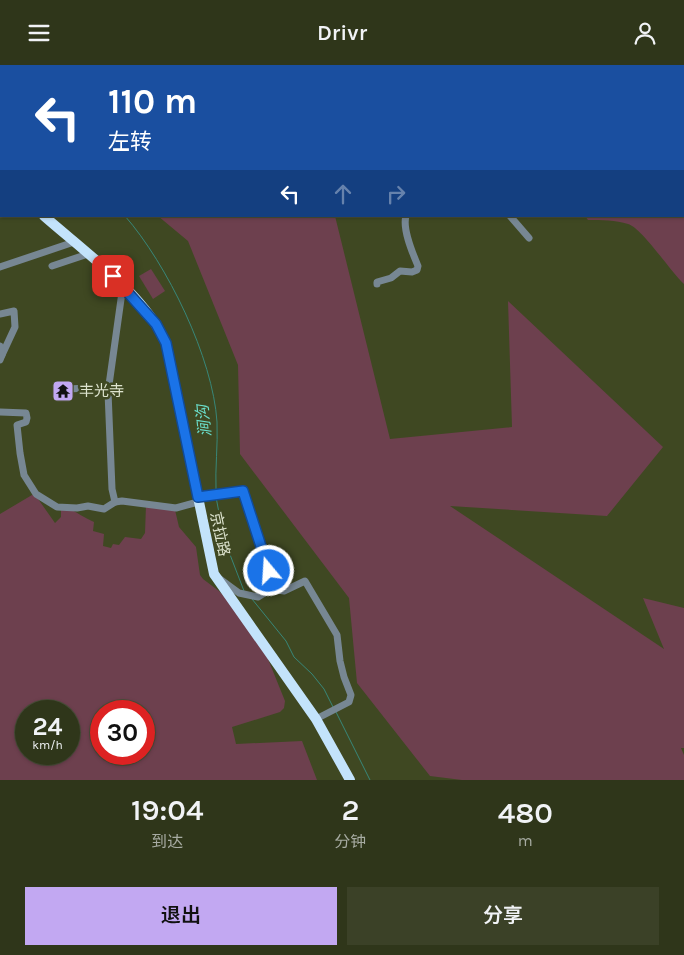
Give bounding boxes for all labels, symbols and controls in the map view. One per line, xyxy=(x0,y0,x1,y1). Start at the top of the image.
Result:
icon: menu xyxy=(25,19,53,47)
icon: person xyxy=(631,19,659,47)
text: Drivr xyxy=(317,20,367,46)
text: 110 m xyxy=(108,81,197,122)
icon: left xyxy=(25,85,90,150)
text: 左转 xyxy=(108,129,152,155)
icon: left xyxy=(276,180,304,208)
icon: ahead xyxy=(329,180,357,208)
icon: right xyxy=(382,180,410,208)
pin xyxy=(92,255,134,297)
icon: arrive xyxy=(99,262,127,290)
temple icon: 丰光寺 xyxy=(51,379,75,403)
place label: 丰光寺 xyxy=(79,382,124,400)
water label: 涧沟 xyxy=(192,402,215,438)
street label: 京拉路 xyxy=(207,510,233,558)
position arrow xyxy=(242,544,294,596)
speed limit sign: 30 xyxy=(90,700,155,765)
text: 24 xyxy=(32,712,63,741)
text: km/h xyxy=(32,738,63,752)
text: 19:04 xyxy=(131,792,204,828)
text: 2 xyxy=(342,792,360,828)
text: 480 xyxy=(498,795,553,831)
text: m xyxy=(518,831,533,850)
text: 到达 xyxy=(151,832,183,851)
text: 分钟 xyxy=(335,832,367,851)
button: 退出 xyxy=(25,887,337,945)
button: 分享 xyxy=(347,887,659,945)

